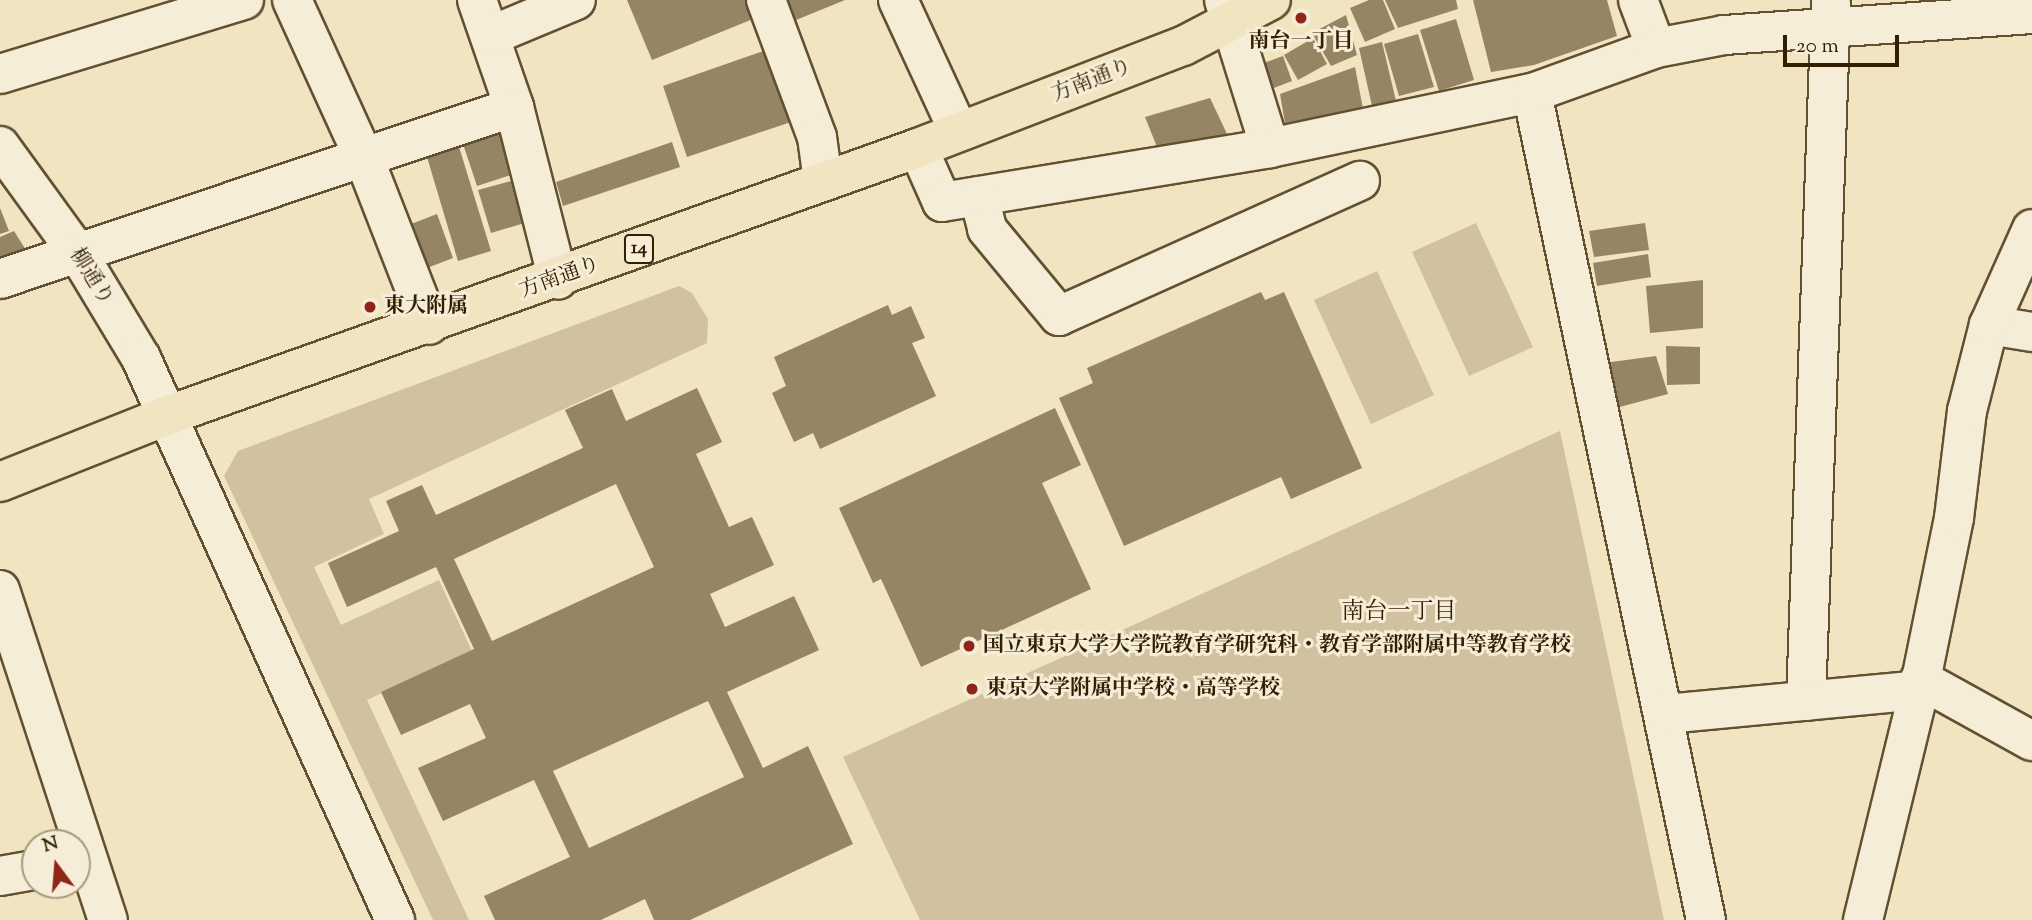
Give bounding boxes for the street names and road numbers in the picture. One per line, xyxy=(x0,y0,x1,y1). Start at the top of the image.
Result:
street label: 方南通り xyxy=(1048,54,1136,108)
road number: 14 xyxy=(623,233,655,264)
street label: 柳通り xyxy=(64,244,118,310)
street label: 方南通り xyxy=(516,252,604,304)

